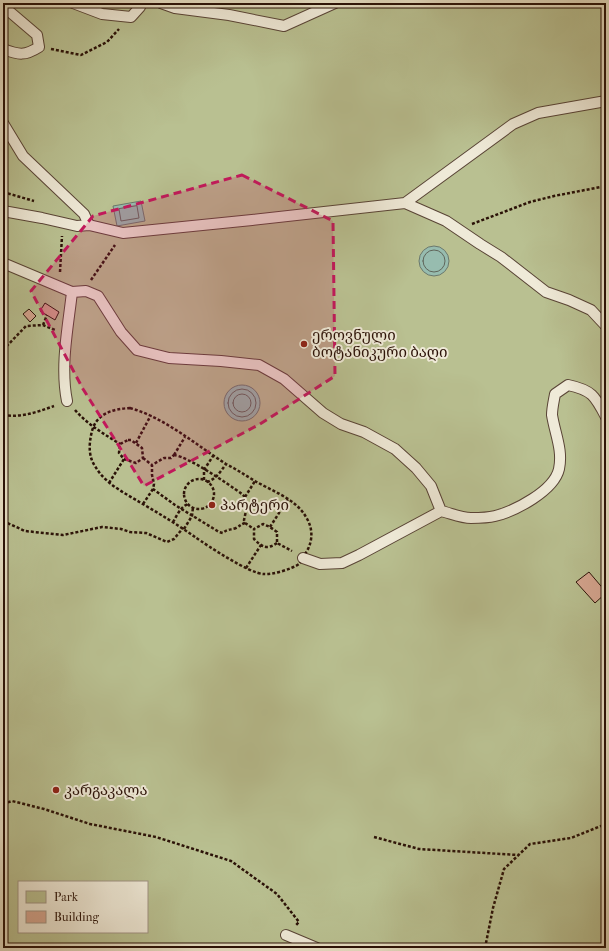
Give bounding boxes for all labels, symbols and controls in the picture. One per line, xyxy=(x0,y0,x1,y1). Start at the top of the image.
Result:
place label: ეროვნული ბოტანიკური ბაღი xyxy=(312,326,448,361)
marker: ეროვნული ბოტანიკური ბაღი xyxy=(299,339,309,349)
place label: პარტერი xyxy=(220,496,289,514)
marker: პარტერი xyxy=(207,500,217,510)
place label: კარგაკალა xyxy=(64,781,147,799)
marker: კარგაკალა xyxy=(51,785,61,795)
legend xyxy=(18,881,148,933)
text: Park xyxy=(54,890,79,904)
text: Building xyxy=(54,910,99,924)

